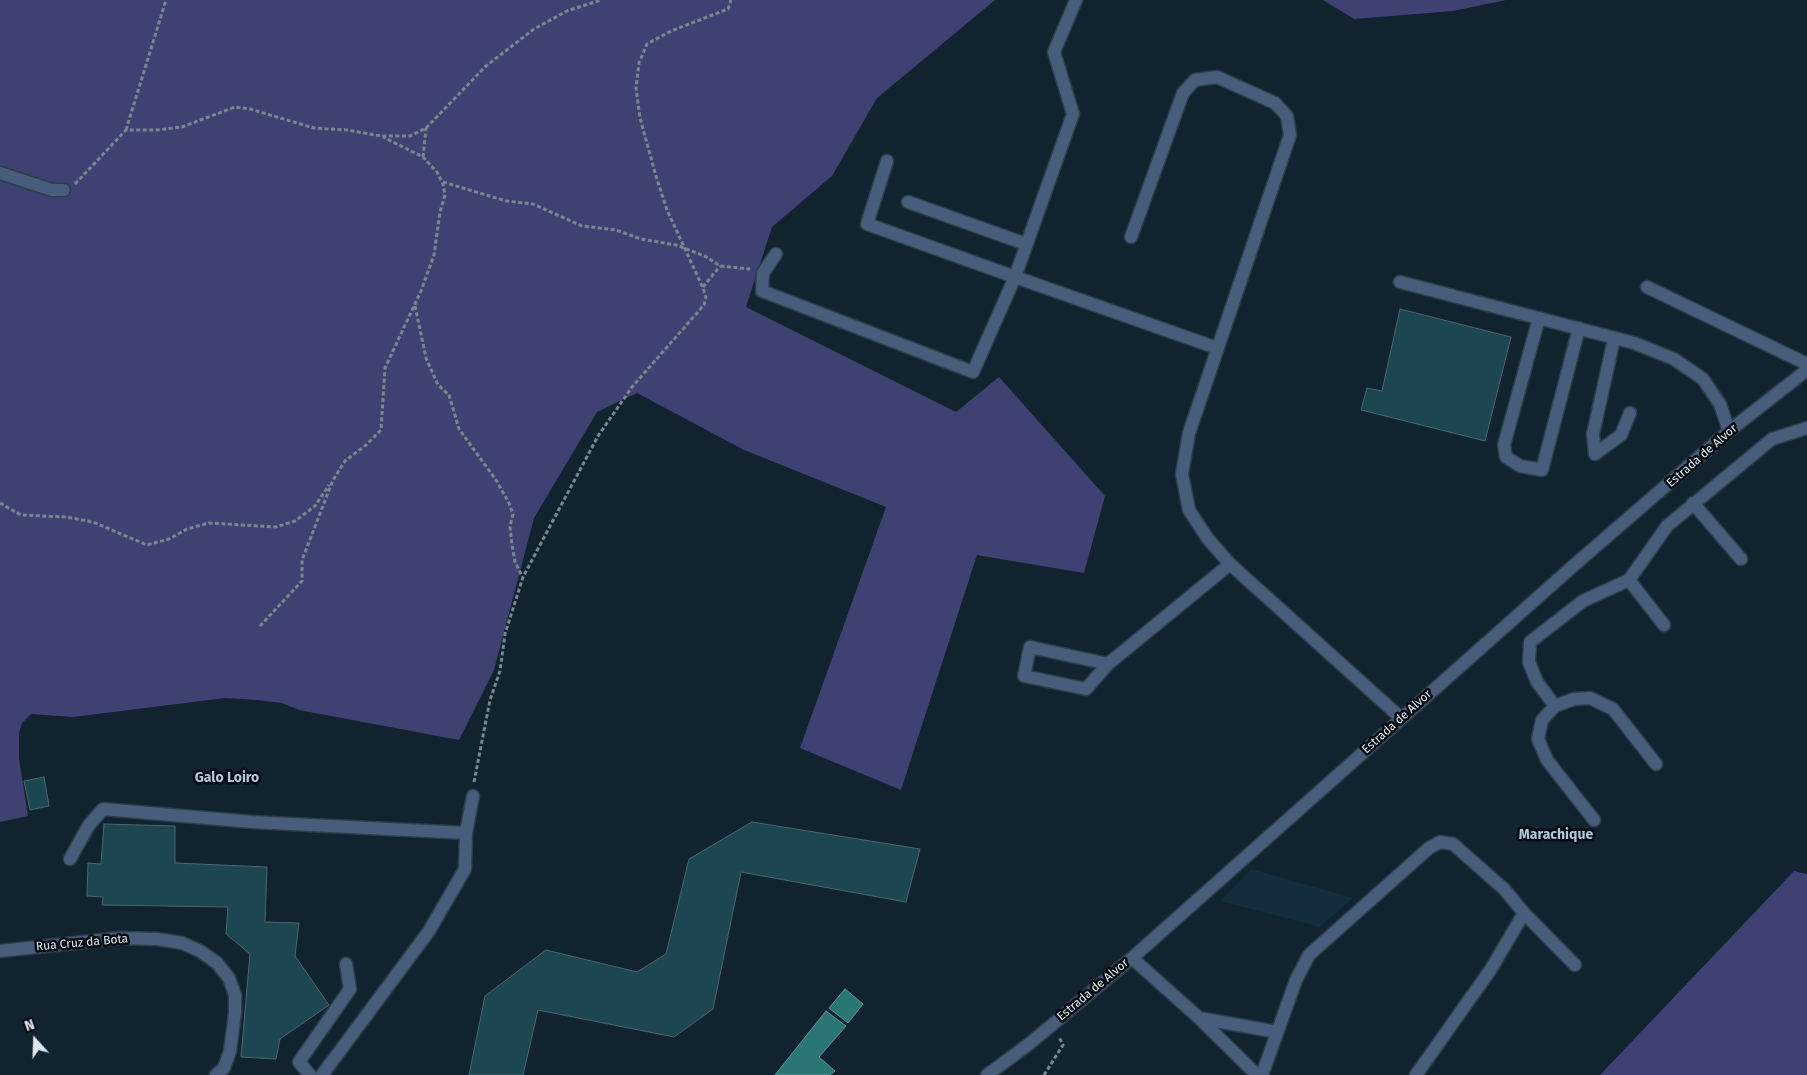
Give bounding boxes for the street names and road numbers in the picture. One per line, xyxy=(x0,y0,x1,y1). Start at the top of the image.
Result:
street label: Estrada de Alvor xyxy=(1664,422,1740,490)
street label: Estrada de Alvor xyxy=(1359,687,1435,757)
street label: Rua Cruz da Bota xyxy=(35,932,129,954)
street label: Estrada de Alvor xyxy=(1054,956,1132,1024)

